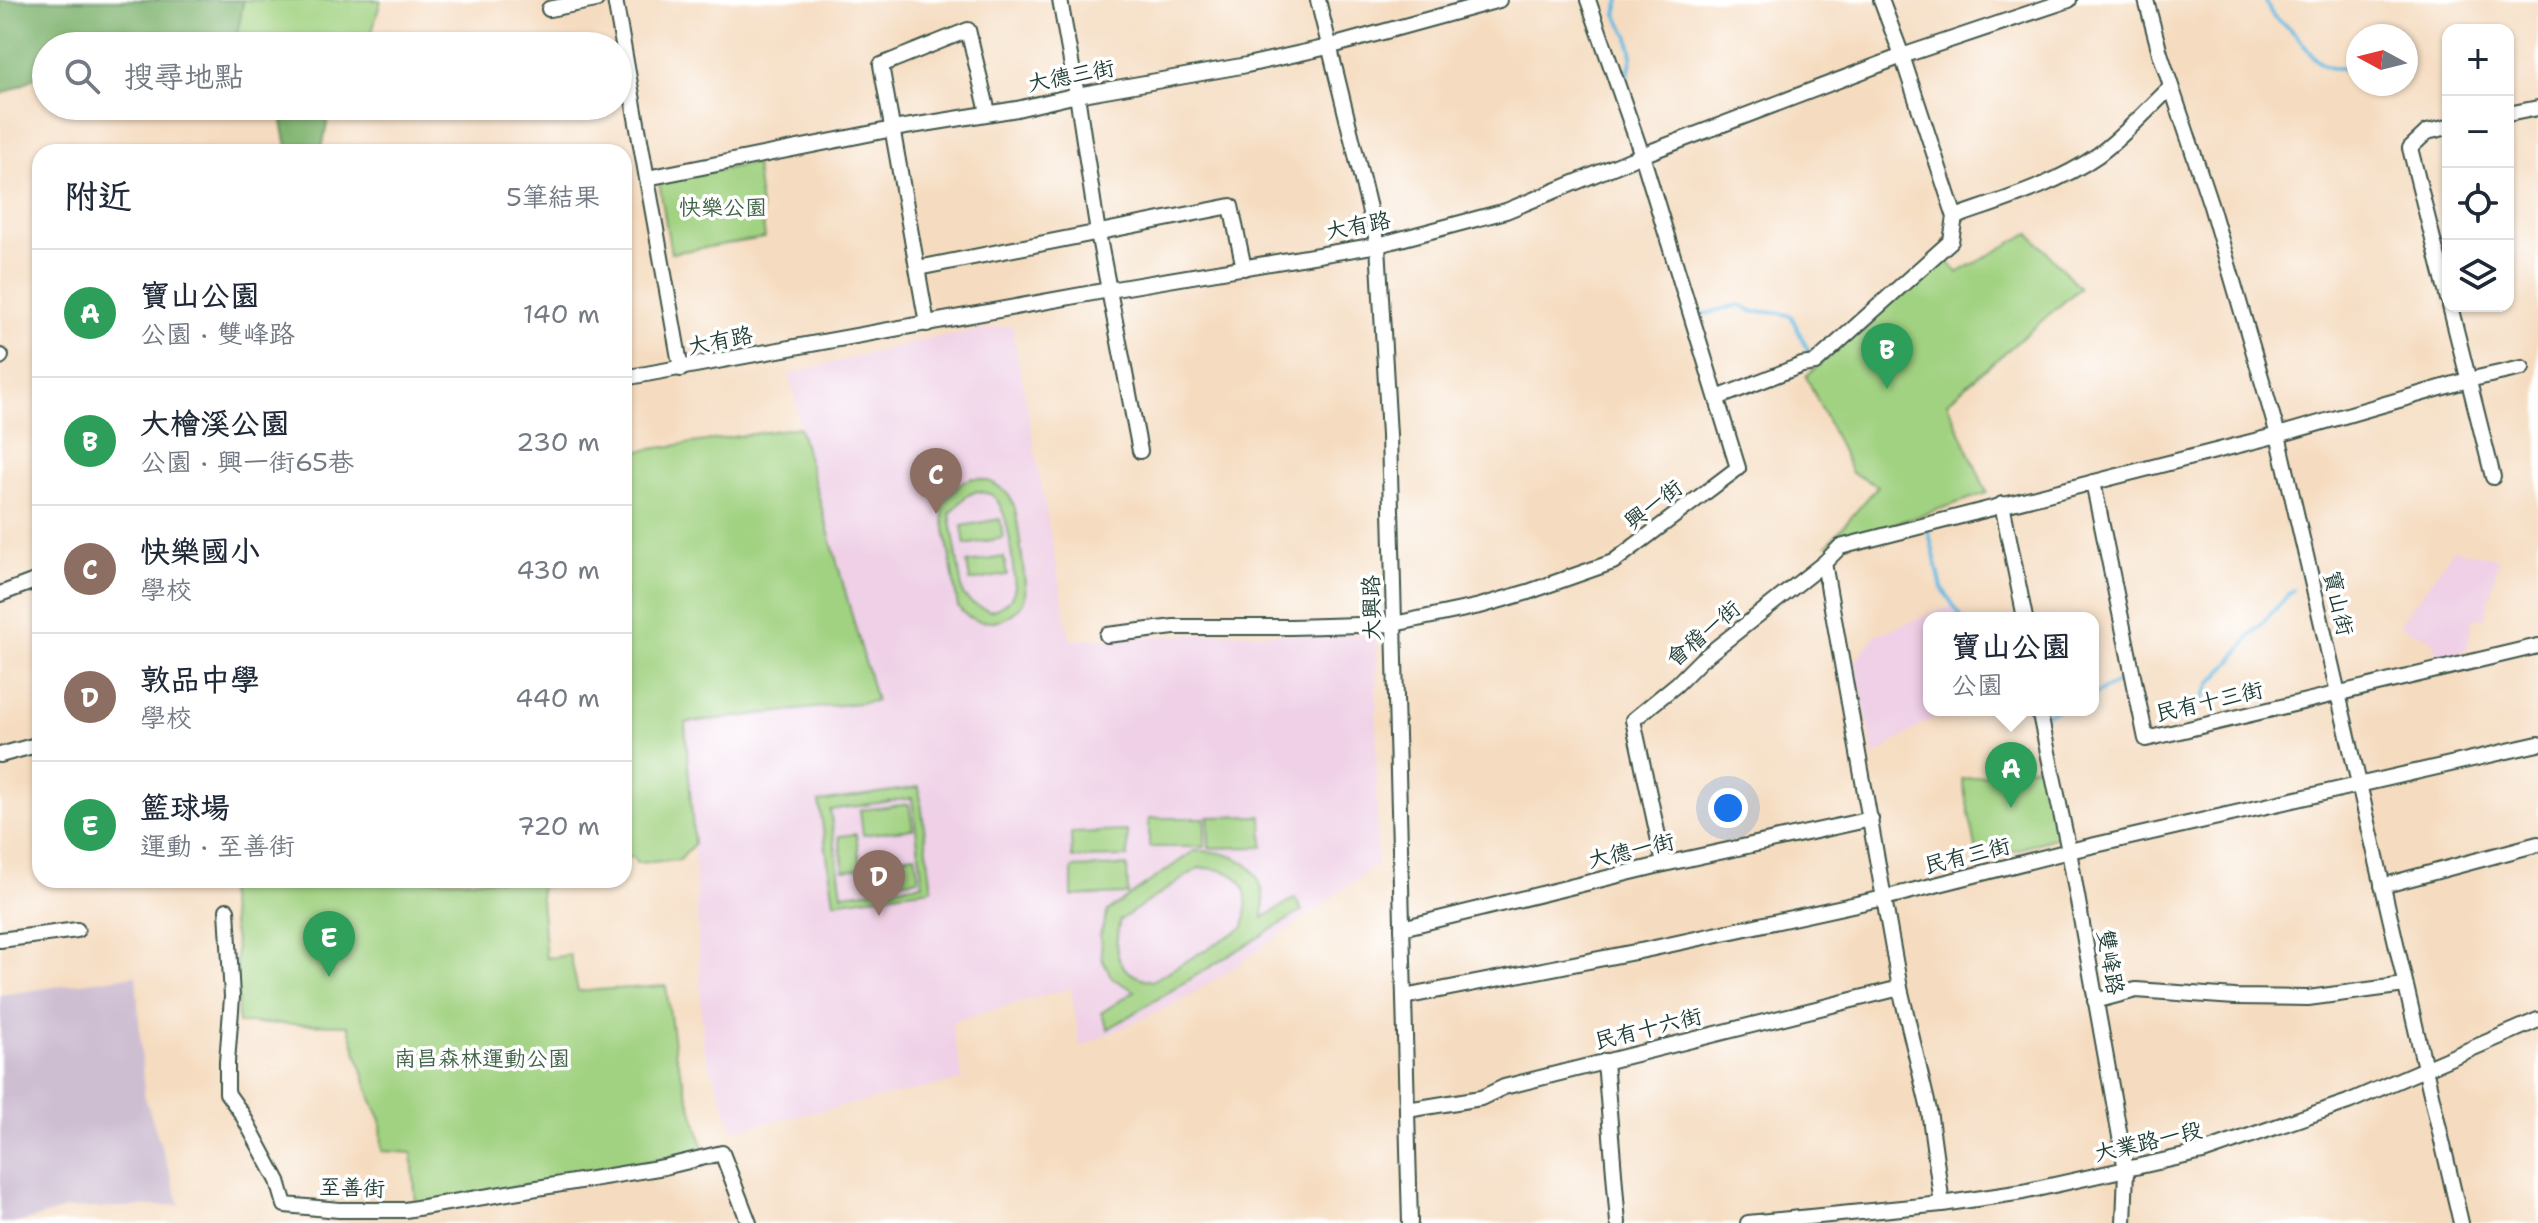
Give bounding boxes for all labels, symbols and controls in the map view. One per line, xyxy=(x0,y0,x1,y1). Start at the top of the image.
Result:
north arrow xyxy=(2346,24,2418,96)
map controls xyxy=(2442,24,2514,312)
button: + xyxy=(2442,24,2514,96)
search box xyxy=(32,32,632,120)
street label: 大德三街 xyxy=(1025,53,1117,98)
icon: search xyxy=(60,54,104,98)
text: 搜尋地點 xyxy=(124,56,244,97)
button: − xyxy=(2442,96,2514,168)
button: locate xyxy=(2442,168,2514,240)
text: 附近 xyxy=(64,173,132,219)
text: 5筆結果 xyxy=(506,179,600,214)
park label: 快樂公園 xyxy=(679,193,767,222)
street label: 大有路 xyxy=(1323,205,1393,246)
button: layers xyxy=(2442,240,2514,312)
text: 寶山公園 xyxy=(140,275,260,316)
text: A xyxy=(80,296,100,331)
text: 140 m xyxy=(523,296,600,331)
text: 公園 · 雙峰路 xyxy=(140,316,295,351)
street label: 大有路 xyxy=(685,320,755,361)
pin: B xyxy=(1861,323,1913,389)
text: 大檜溪公園 xyxy=(140,403,290,444)
text: B xyxy=(82,424,98,459)
text: 230 m xyxy=(516,424,600,459)
text: 公園 · 興一街65巷 xyxy=(140,444,354,479)
pin: C xyxy=(910,448,962,514)
street label: 興一街 xyxy=(1618,473,1688,536)
text: 快樂國小 xyxy=(140,531,260,572)
text: C xyxy=(82,552,98,587)
text: 430 m xyxy=(516,552,600,587)
street label: 寶山街 xyxy=(2317,568,2360,639)
text: 學校 xyxy=(140,572,192,607)
street label: 大興路 xyxy=(1356,575,1387,641)
street label: 會稽一街 xyxy=(1660,594,1746,673)
popup xyxy=(1923,612,2099,716)
text: 寶山公園 xyxy=(1951,626,2071,667)
text: 敦品中學 xyxy=(140,659,260,700)
text: 公園 xyxy=(1951,667,2003,702)
street label: 民有十三街 xyxy=(2152,675,2266,728)
text: D xyxy=(81,680,99,715)
text: 440 m xyxy=(515,680,600,715)
text: 學校 xyxy=(140,700,192,735)
pin: A xyxy=(1985,742,2037,808)
text: 籃球場 xyxy=(140,787,230,828)
your location xyxy=(1708,788,1748,828)
text: E xyxy=(81,808,99,843)
text: 720 m xyxy=(517,808,600,843)
street label: 大德一街 xyxy=(1585,826,1677,875)
text: 運動 · 至善街 xyxy=(140,828,295,863)
street label: 民有三街 xyxy=(1921,831,2013,880)
pin: D xyxy=(853,850,905,916)
pin: E xyxy=(303,911,355,977)
street label: 雙峰路 xyxy=(2090,927,2131,997)
street label: 民有十六街 xyxy=(1591,1001,1705,1056)
park label: 南昌森林運動公園 xyxy=(394,1044,570,1073)
street label: 大業路一段 xyxy=(2091,1115,2205,1168)
street label: 至善街 xyxy=(318,1172,385,1203)

